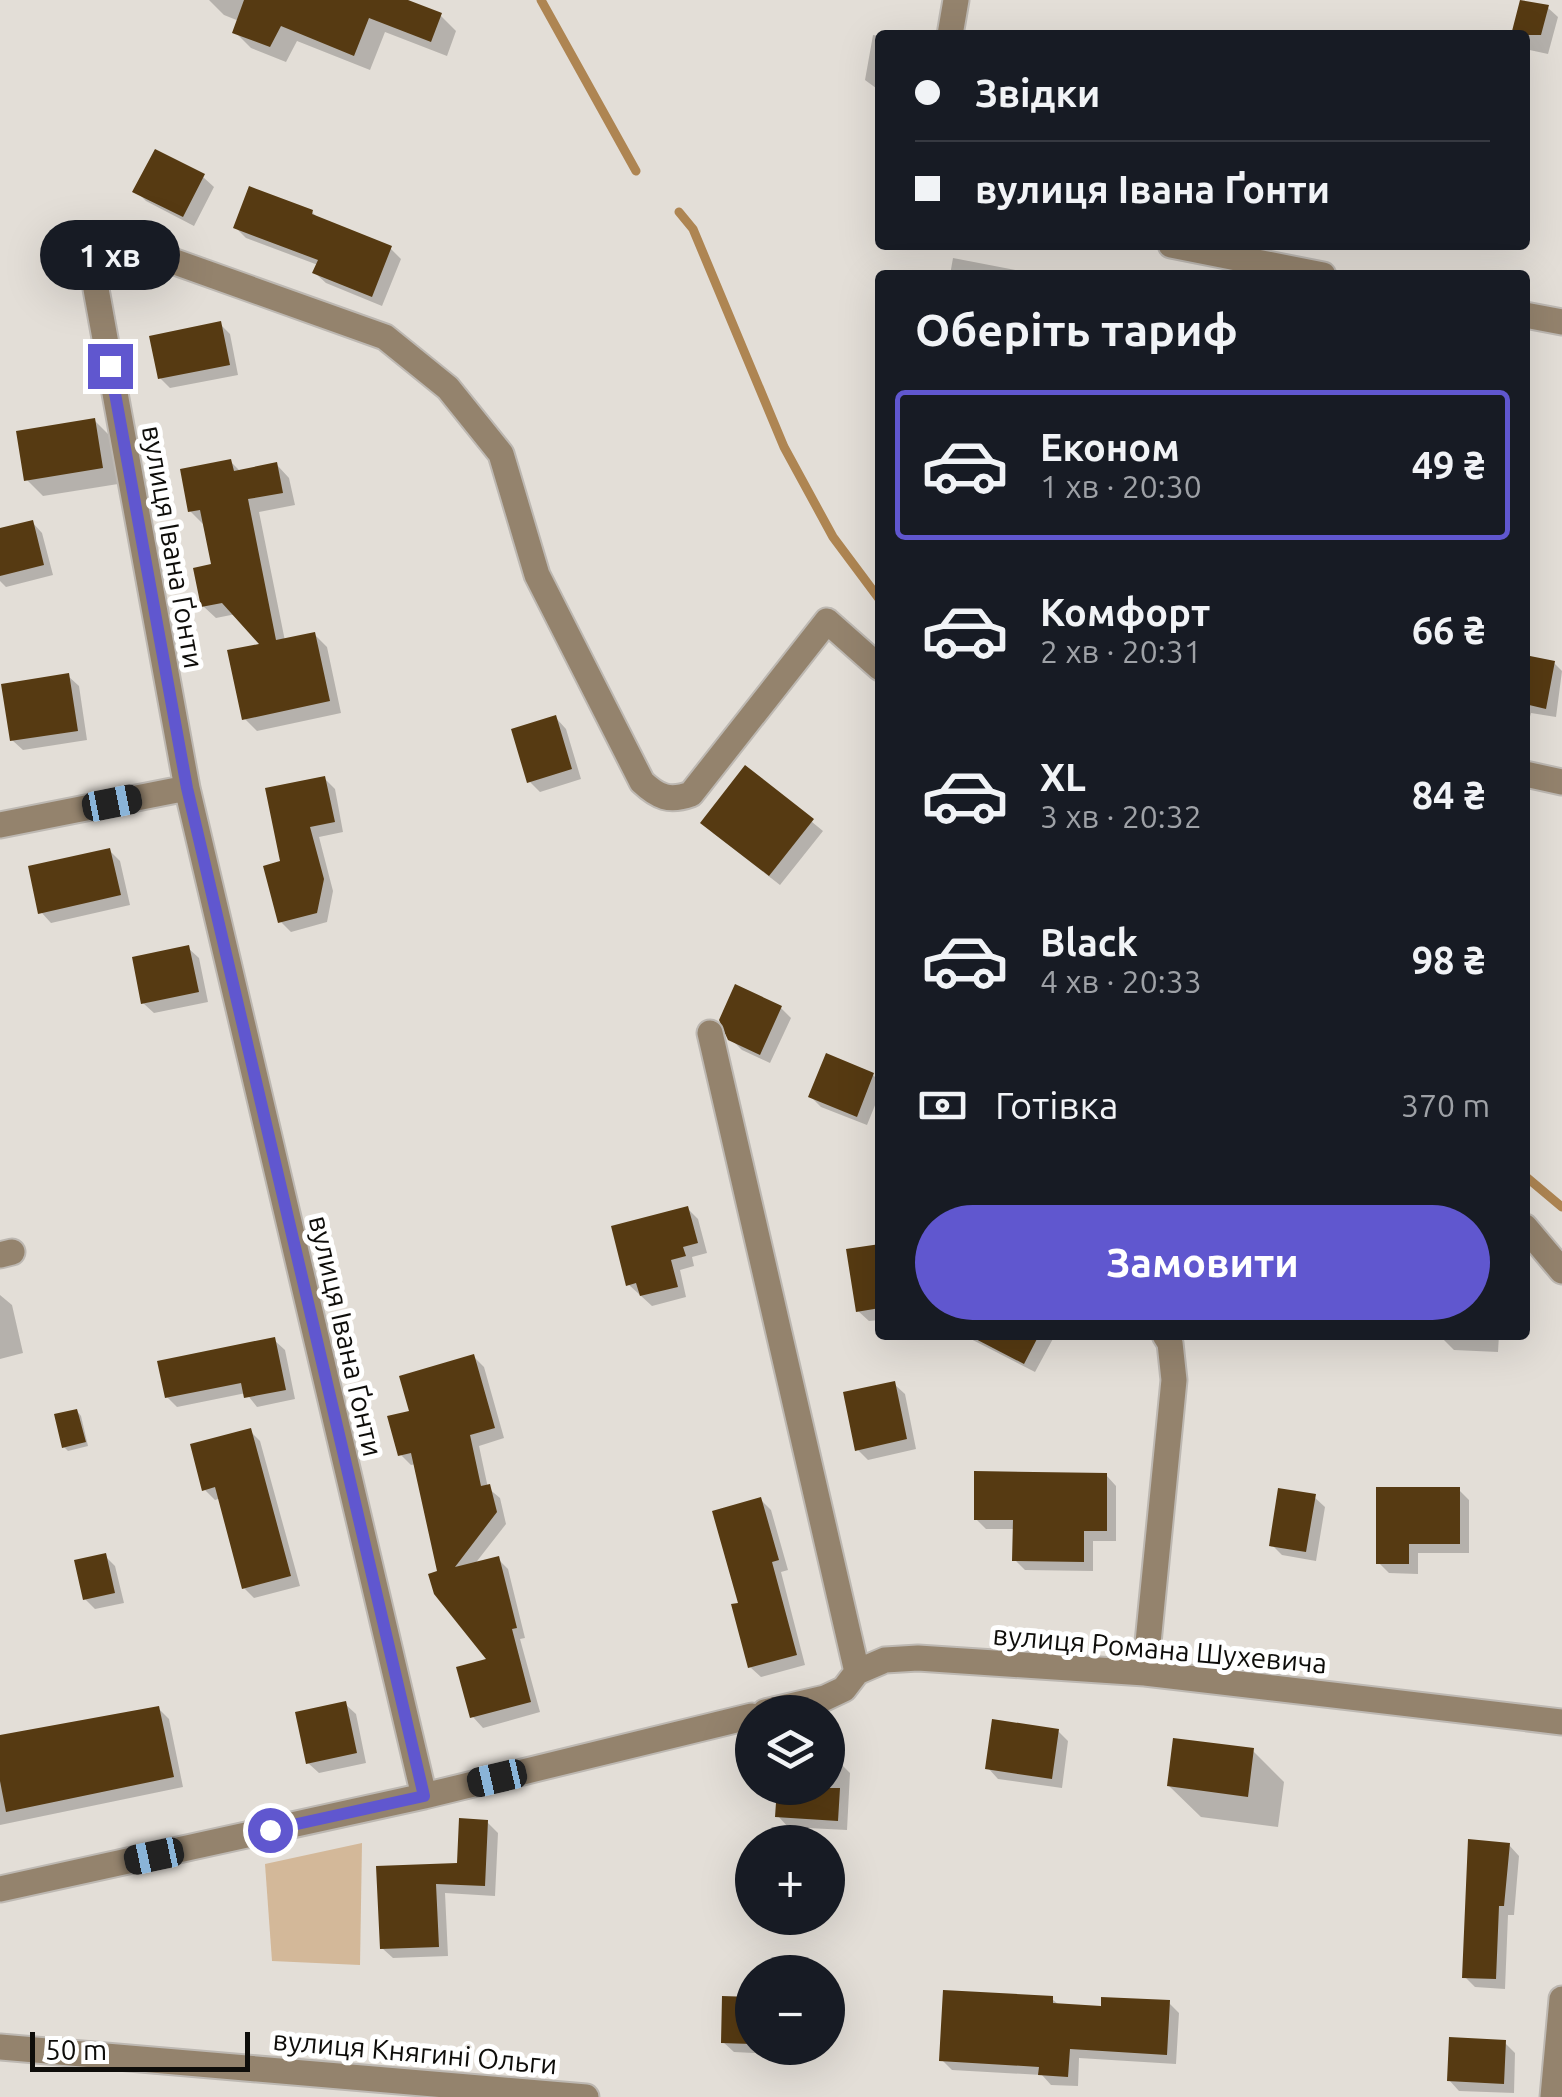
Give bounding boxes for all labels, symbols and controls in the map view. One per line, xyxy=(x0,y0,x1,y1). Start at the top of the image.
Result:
text: Звідки xyxy=(975,72,1100,114)
text: вулиця Івана Ґонти xyxy=(975,168,1330,210)
callout: 1 хв xyxy=(40,221,180,291)
text: 1 хв xyxy=(79,237,141,273)
text: Оберіть тариф xyxy=(915,304,1238,355)
route end xyxy=(88,344,133,389)
icon: car xyxy=(920,420,1010,510)
street label: вулиця Івана Ґонти xyxy=(137,423,210,671)
text: Економ xyxy=(1040,426,1180,468)
text: 49 ₴ xyxy=(1412,444,1485,486)
text: 1 хв · 20:30 xyxy=(1040,468,1202,504)
icon: car xyxy=(920,585,1010,675)
text: Комфорт xyxy=(1040,591,1210,633)
text: 66 ₴ xyxy=(1412,609,1485,651)
text: 2 хв · 20:31 xyxy=(1040,633,1202,669)
icon: car xyxy=(920,750,1010,840)
text: XL xyxy=(1040,756,1086,798)
text: 84 ₴ xyxy=(1412,774,1485,816)
car xyxy=(80,783,144,823)
text: 3 хв · 20:32 xyxy=(1040,798,1202,834)
icon: car xyxy=(920,915,1010,1005)
text: Black xyxy=(1040,921,1138,963)
text: 98 ₴ xyxy=(1412,939,1485,981)
text: 4 хв · 20:33 xyxy=(1040,963,1202,999)
icon: cash xyxy=(915,1078,970,1133)
text: Готівка xyxy=(995,1084,1118,1126)
text: 370 m xyxy=(1401,1087,1490,1123)
button: Замовити xyxy=(915,1205,1490,1320)
street label: вулиця Івана Ґонти xyxy=(304,1212,389,1459)
street label: вулиця Романа Шухевича xyxy=(992,1618,1328,1679)
map controls xyxy=(735,1695,845,2065)
button: layers xyxy=(735,1695,845,1805)
car xyxy=(464,1757,530,1799)
route start xyxy=(248,1808,293,1853)
button: + xyxy=(735,1825,845,1935)
car xyxy=(122,1835,186,1877)
button: − xyxy=(735,1955,845,2065)
street label: вулиця Княгині Ольги xyxy=(272,2024,558,2079)
scale bar xyxy=(30,2027,250,2072)
text: 50 m xyxy=(45,2034,107,2065)

